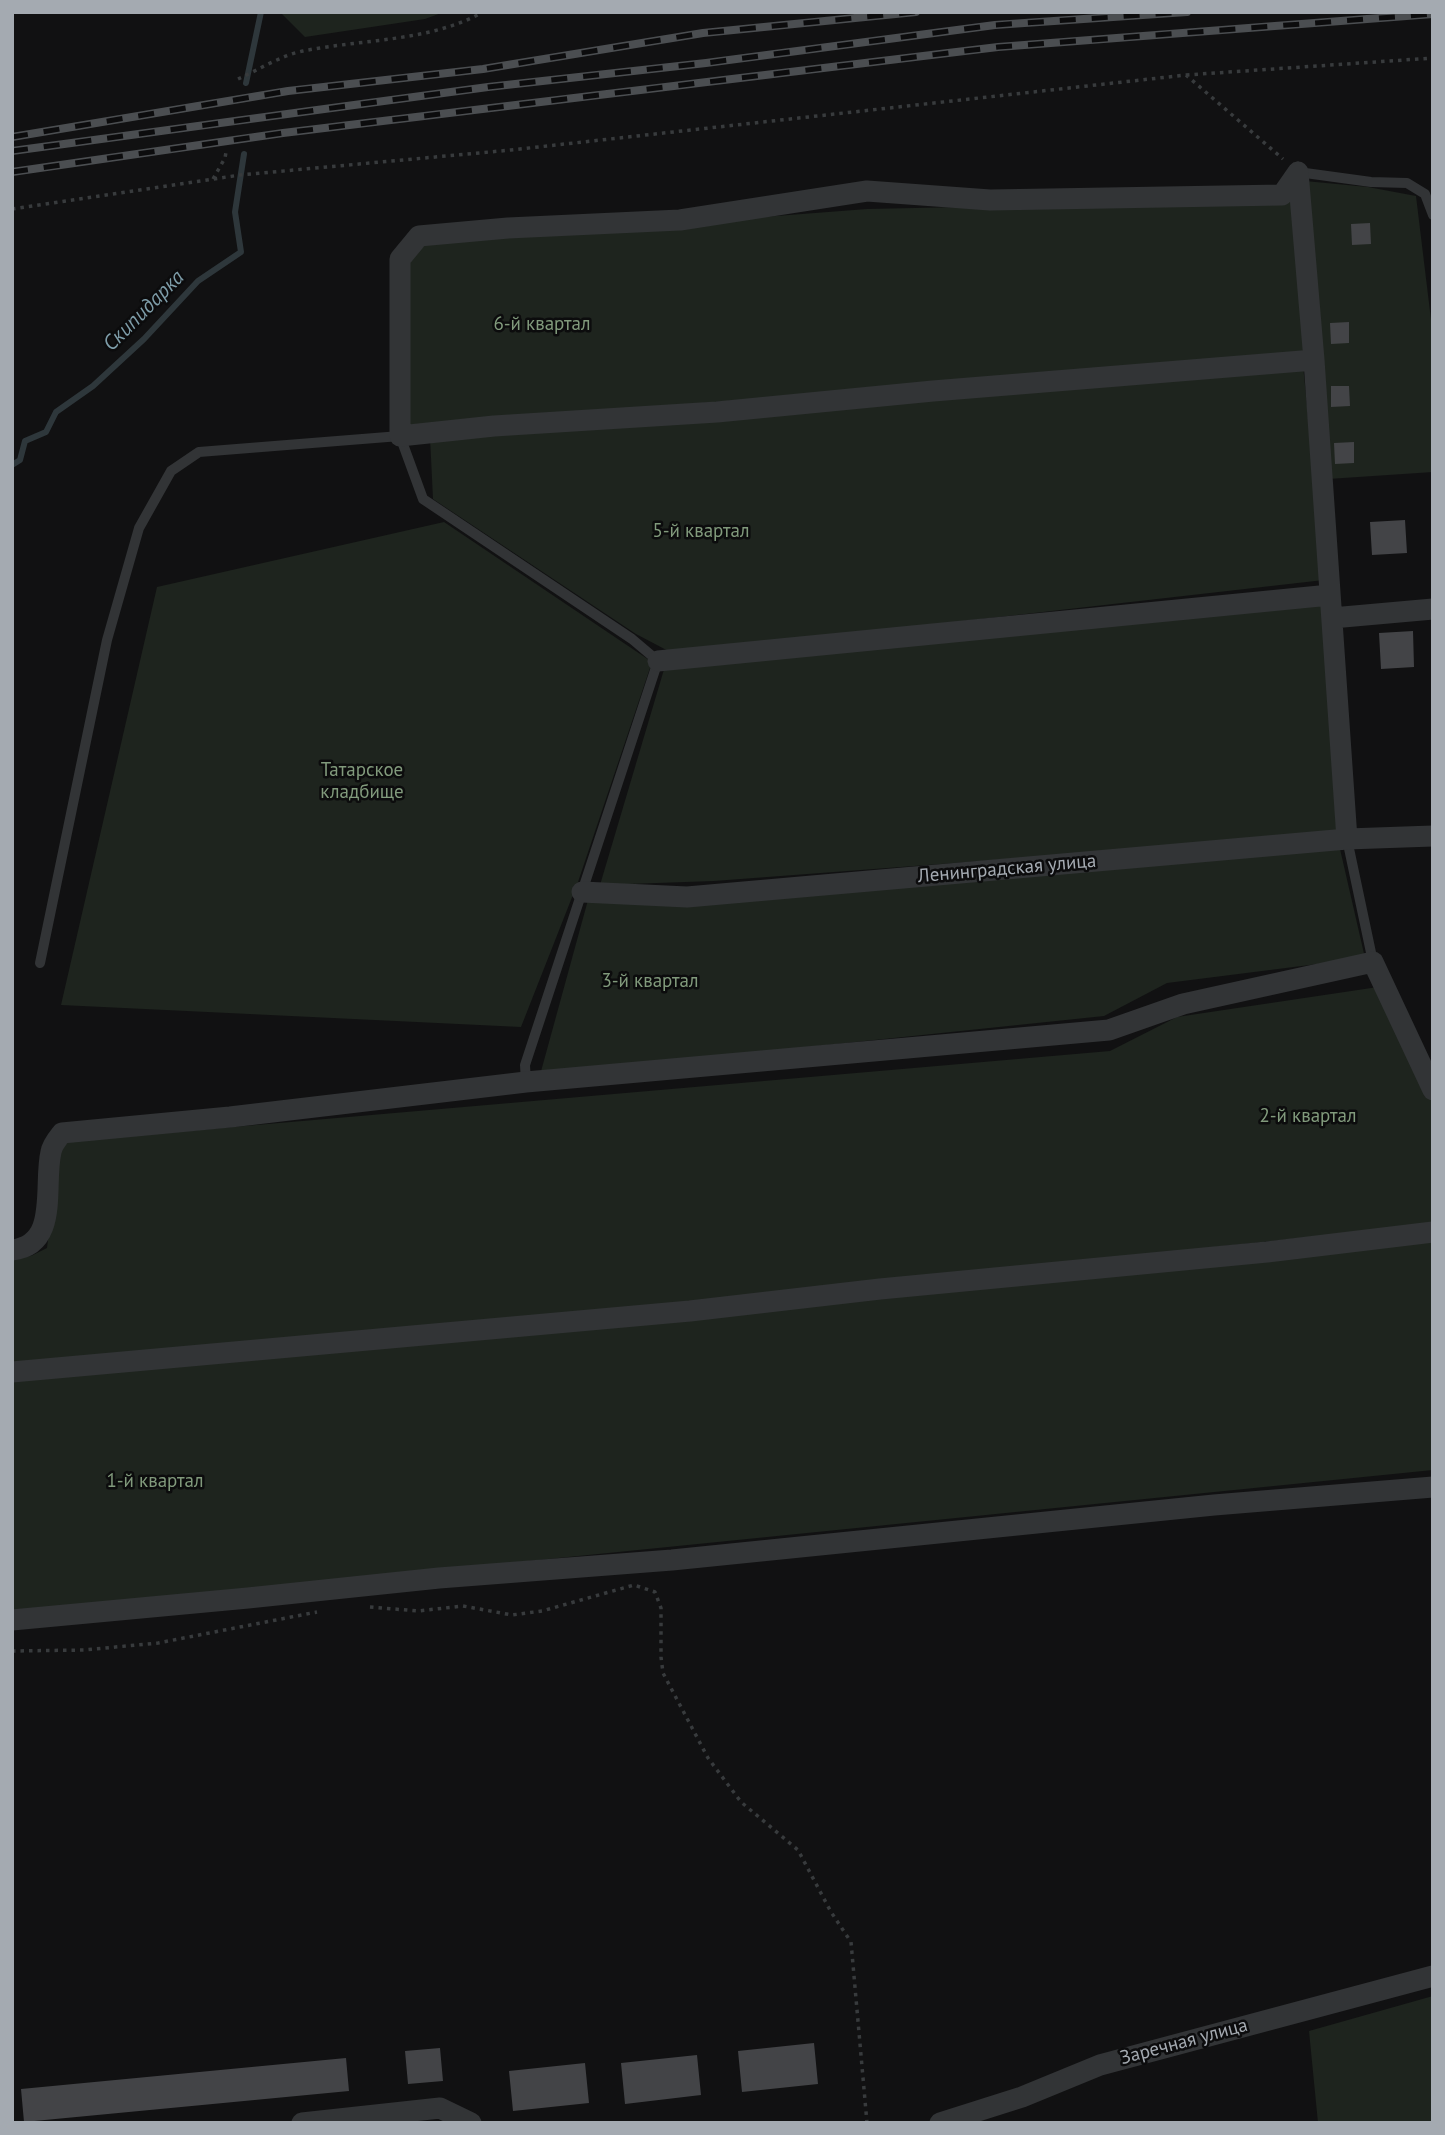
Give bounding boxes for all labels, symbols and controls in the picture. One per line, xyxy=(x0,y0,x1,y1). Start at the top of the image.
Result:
water label: Скипидарка xyxy=(98,265,190,357)
park label: 6-й квартал xyxy=(493,314,591,336)
park label: 5-й квартал xyxy=(652,521,750,543)
park label: Татарское кладбище xyxy=(320,760,404,804)
street label: Ленинградская улица xyxy=(917,850,1097,888)
park label: 3-й квартал xyxy=(601,971,699,993)
park label: 2-й квартал xyxy=(1259,1106,1357,1128)
park label: 1-й квартал xyxy=(106,1471,204,1493)
street label: Заречная улица xyxy=(1118,2014,1250,2070)

